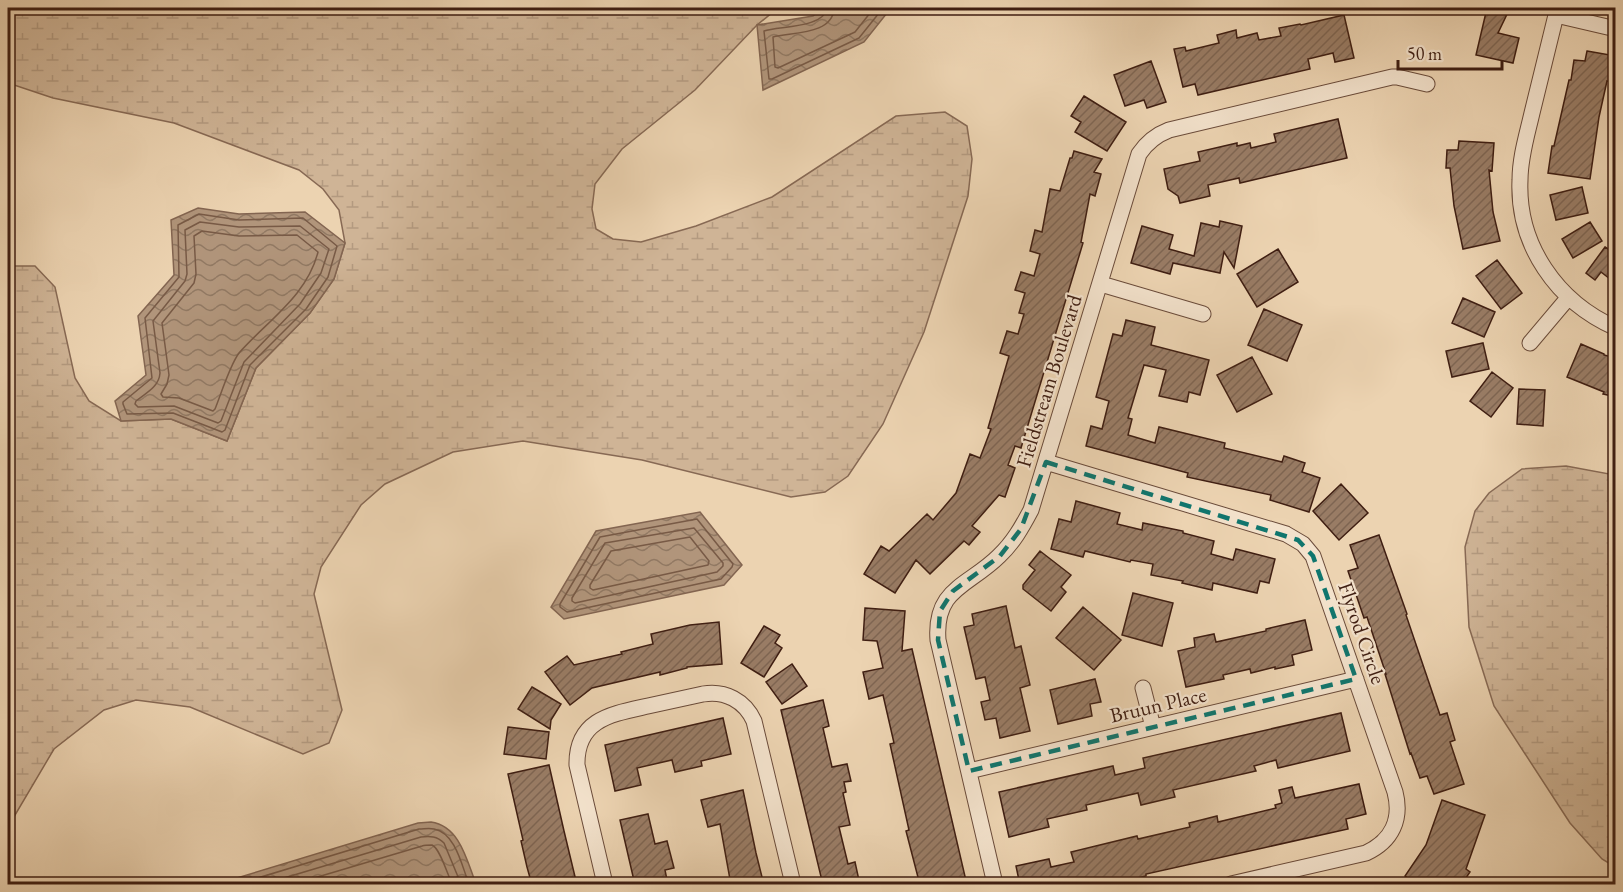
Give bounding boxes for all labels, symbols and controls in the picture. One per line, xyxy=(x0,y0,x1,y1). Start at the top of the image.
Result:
scale bar xyxy=(1398,33,1502,71)
text: 50 m xyxy=(1407,42,1442,65)
street label: Fieldstream Boulevard xyxy=(1009,291,1088,470)
street label: Flyrod Circle xyxy=(1332,578,1393,687)
street label: Bruun Place xyxy=(1107,680,1209,729)

